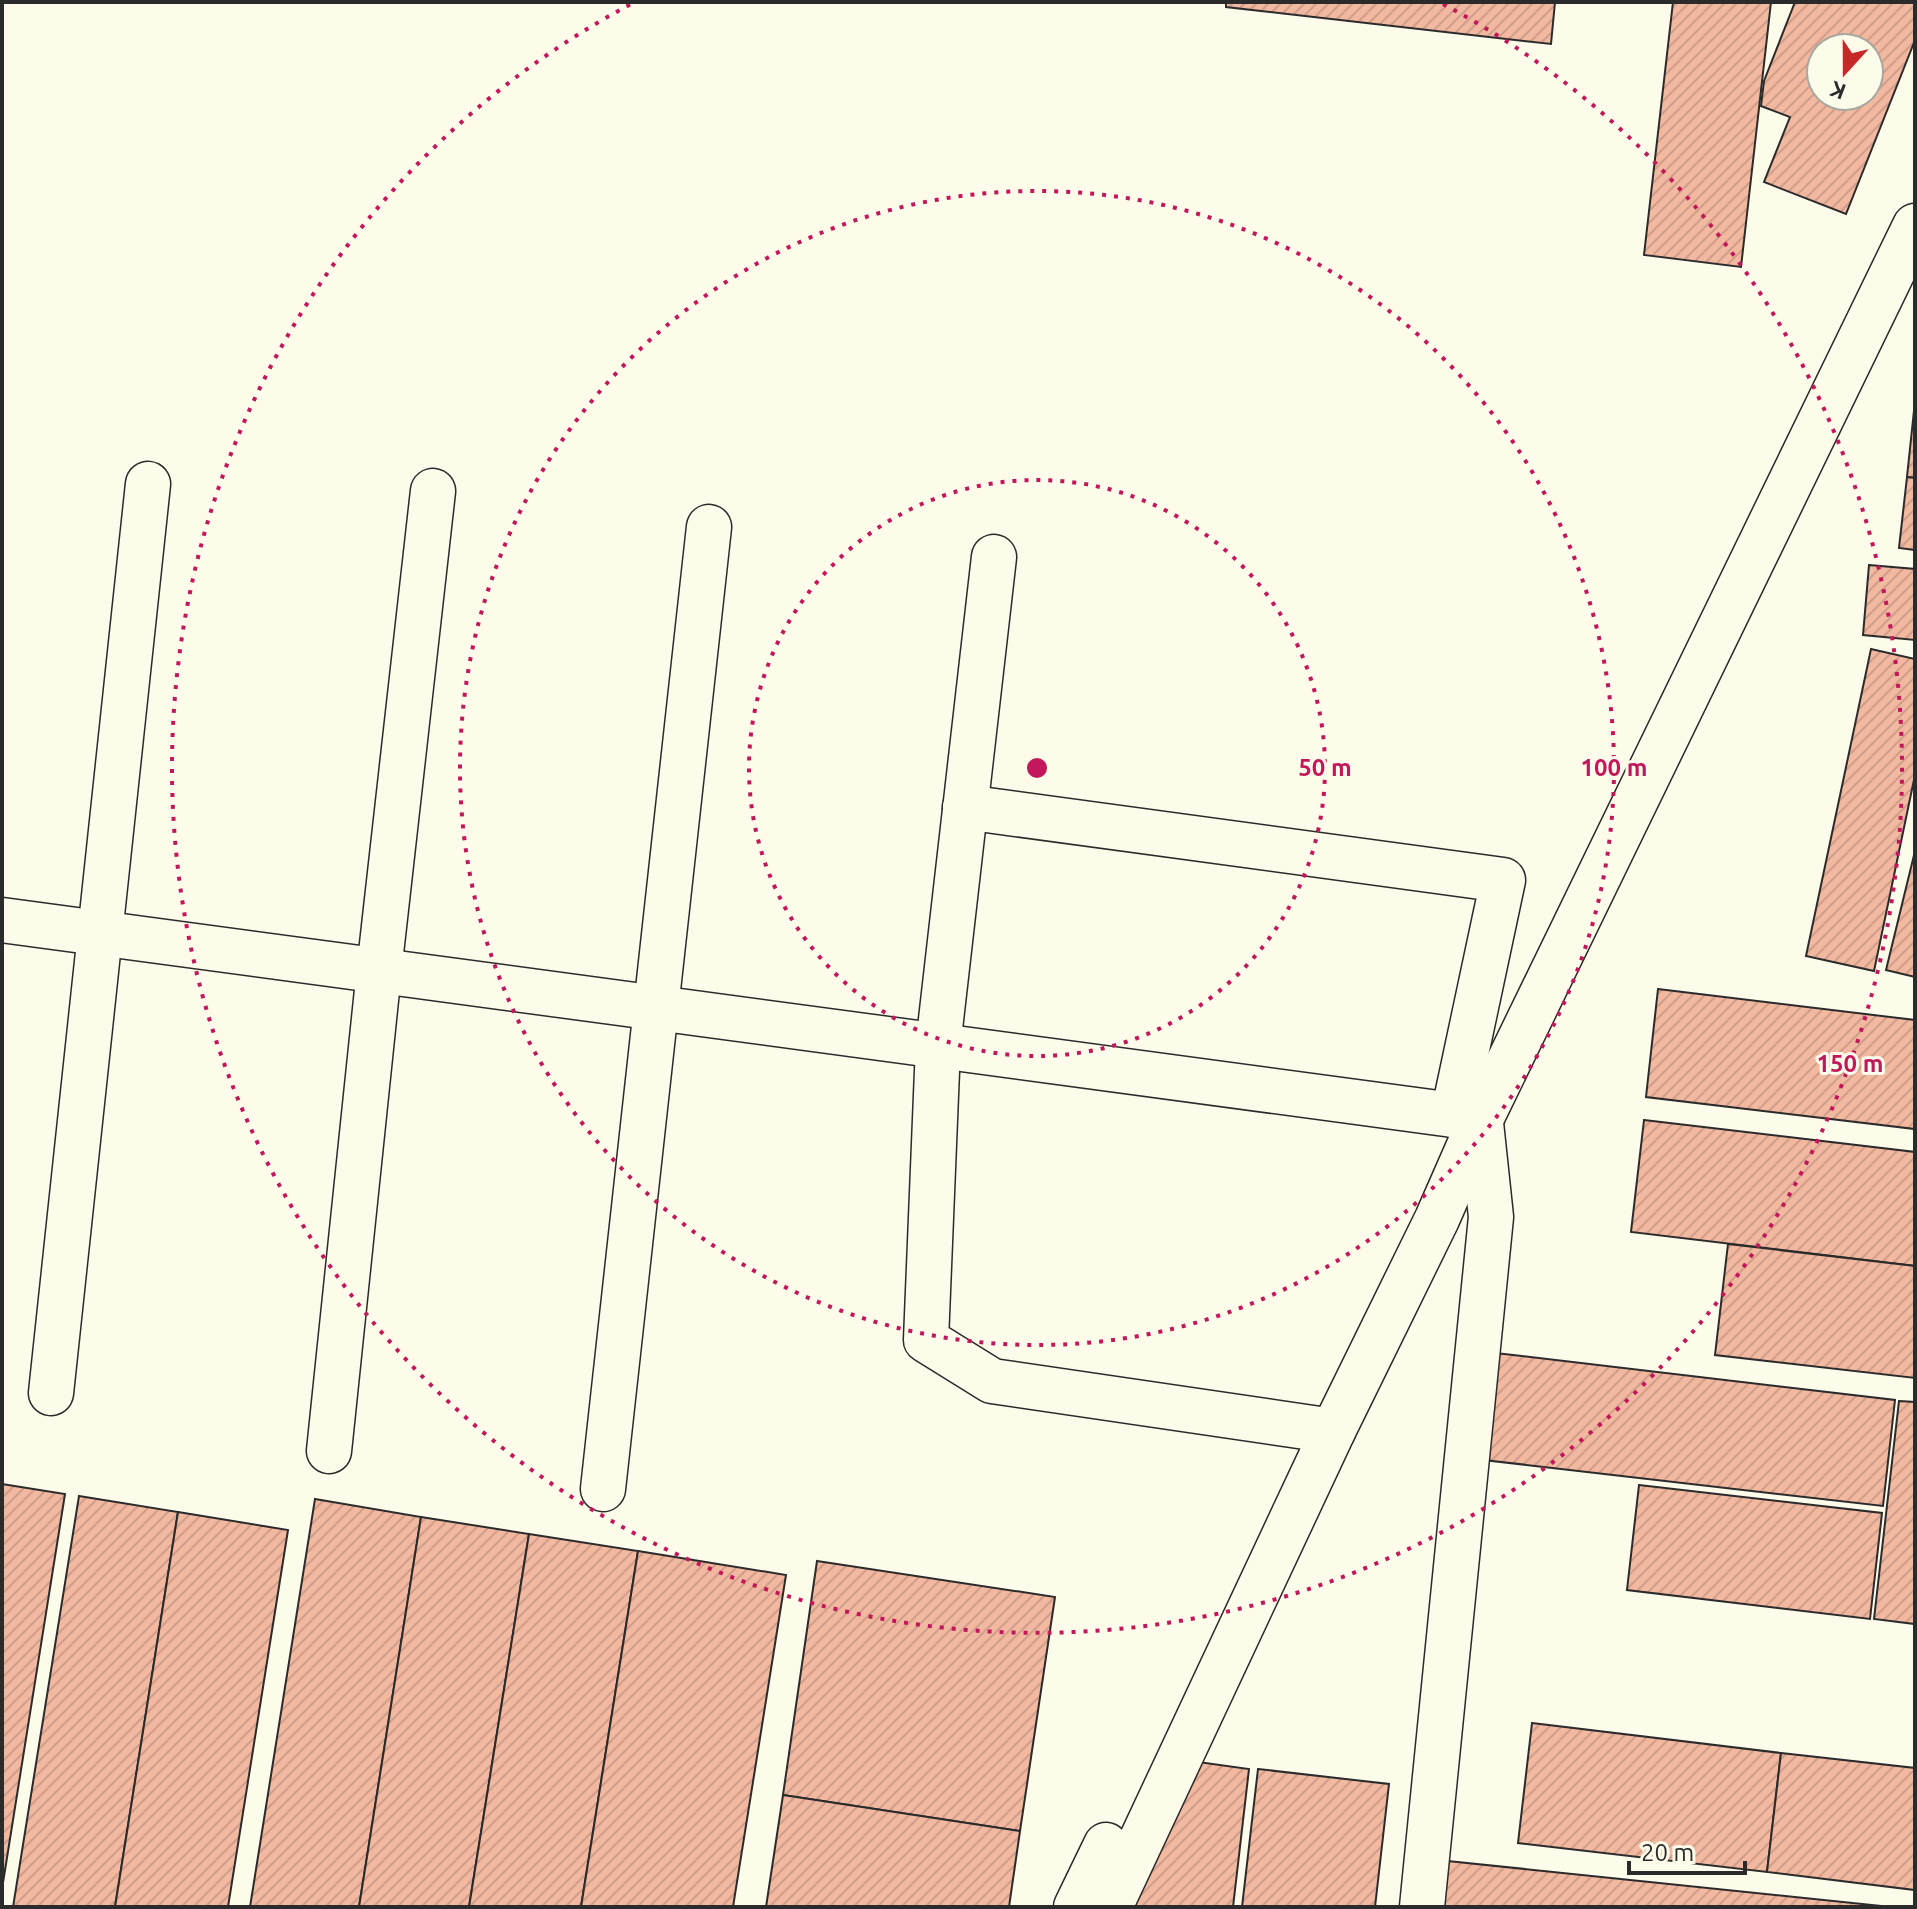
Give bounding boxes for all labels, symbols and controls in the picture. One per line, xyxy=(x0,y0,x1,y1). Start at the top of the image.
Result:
north arrow xyxy=(1805,32,1885,112)
text: K xyxy=(1826,77,1849,105)
centre of rings xyxy=(1023,754,1051,782)
text: 50 m xyxy=(1298,754,1352,781)
text: 100 m xyxy=(1581,754,1647,781)
text: 150 m xyxy=(1817,1050,1883,1077)
scale bar xyxy=(1629,1825,1745,1875)
text: 20 m xyxy=(1641,1839,1694,1866)

